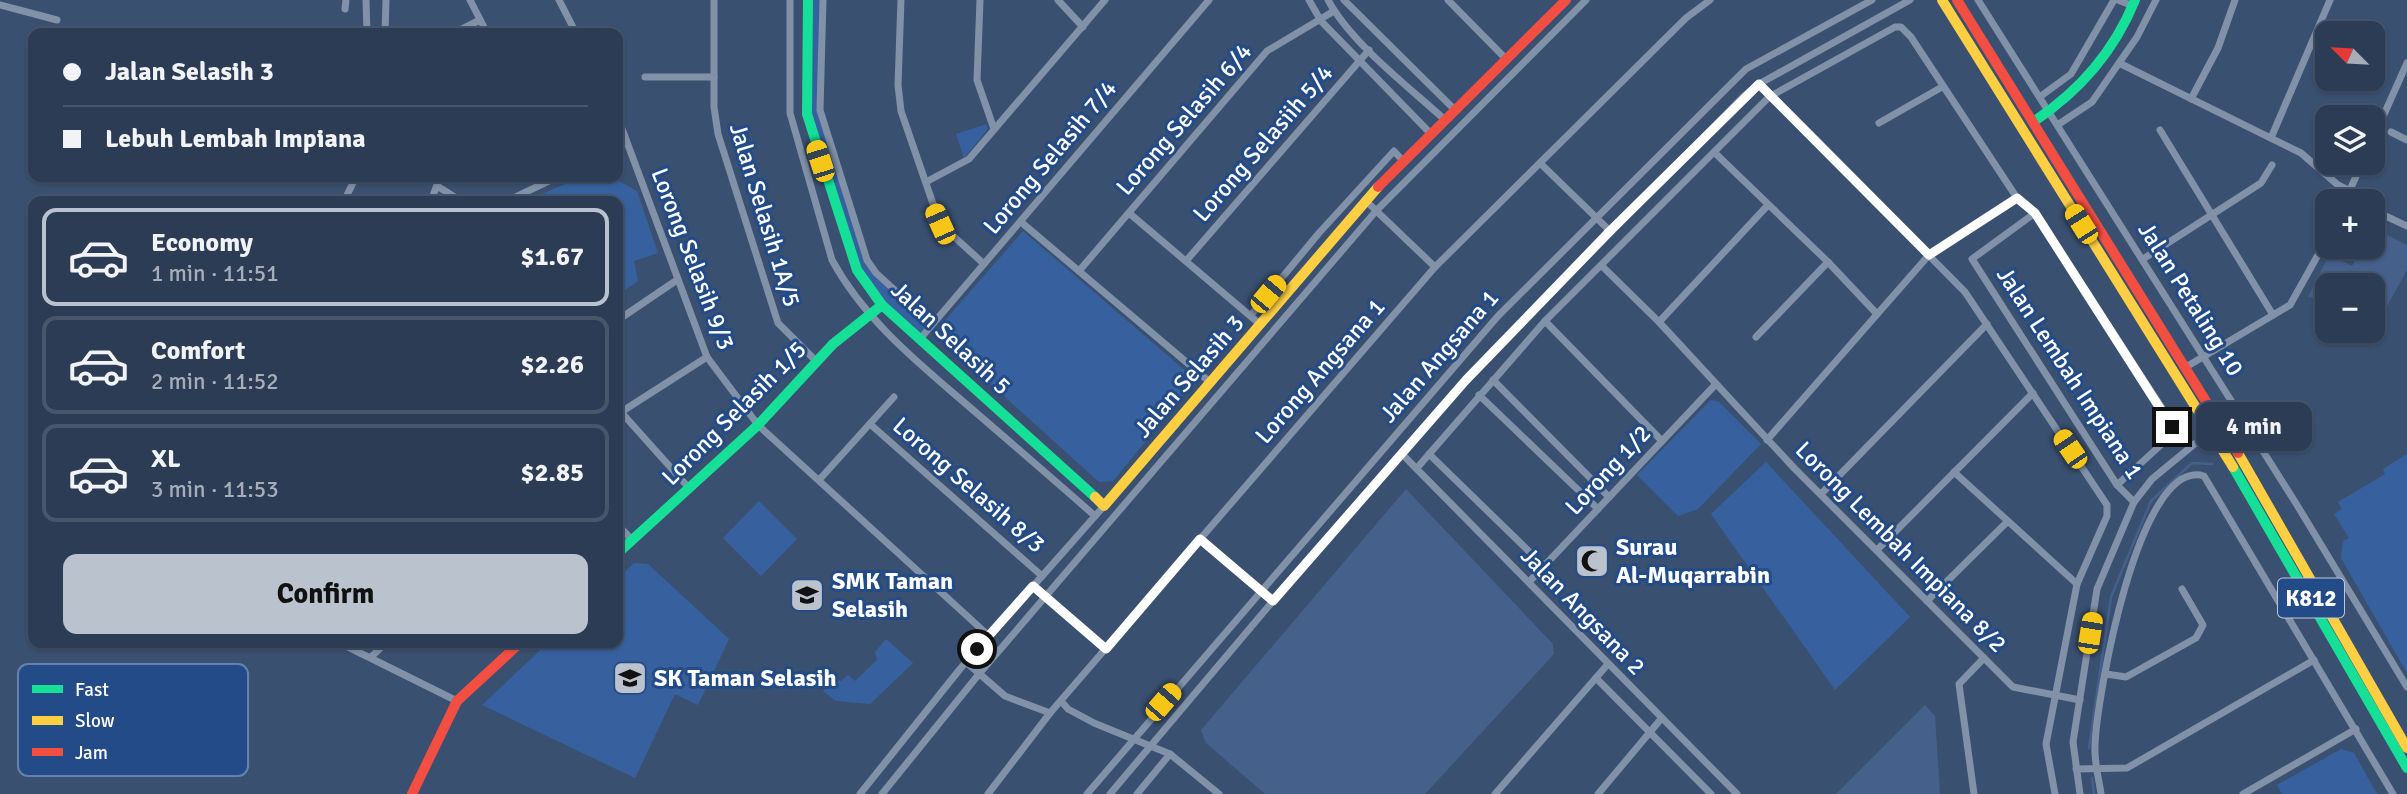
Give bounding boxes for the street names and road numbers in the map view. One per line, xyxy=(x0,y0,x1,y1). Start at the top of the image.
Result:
street label: Lorong Selasih 6/4 xyxy=(1110,37,1258,201)
street label: Lorong Selasiih 5/4 xyxy=(1186,58,1340,228)
street label: Lorong Selasih 7/4 xyxy=(977,74,1123,240)
street label: Jalan Selasih 1A/5 xyxy=(723,119,807,311)
street label: Lorong Selasih 9/3 xyxy=(645,164,741,354)
street label: Jalan Petaling 10 xyxy=(2132,216,2250,382)
street label: Jalan Lembah Impiana 1 xyxy=(1990,261,2150,485)
street label: Jalan Selasih 5 xyxy=(885,275,1017,401)
street label: Jalan Angsana 1 xyxy=(1373,283,1505,429)
street label: Lorong Angsana 1 xyxy=(1249,292,1391,450)
street label: Jalan Selasih 3 xyxy=(1128,308,1250,444)
street label: Lorong Selasih 1/5 xyxy=(655,334,813,492)
street label: Lorong Selasih 8/3 xyxy=(887,411,1051,559)
street label: Lorong 1/2 xyxy=(1559,419,1657,521)
street label: Lorong Lembah Impiana 8/2 xyxy=(1789,435,2013,659)
street label: Jalan Angsana 2 xyxy=(1514,541,1652,681)
road number: K812 xyxy=(2278,578,2344,618)

